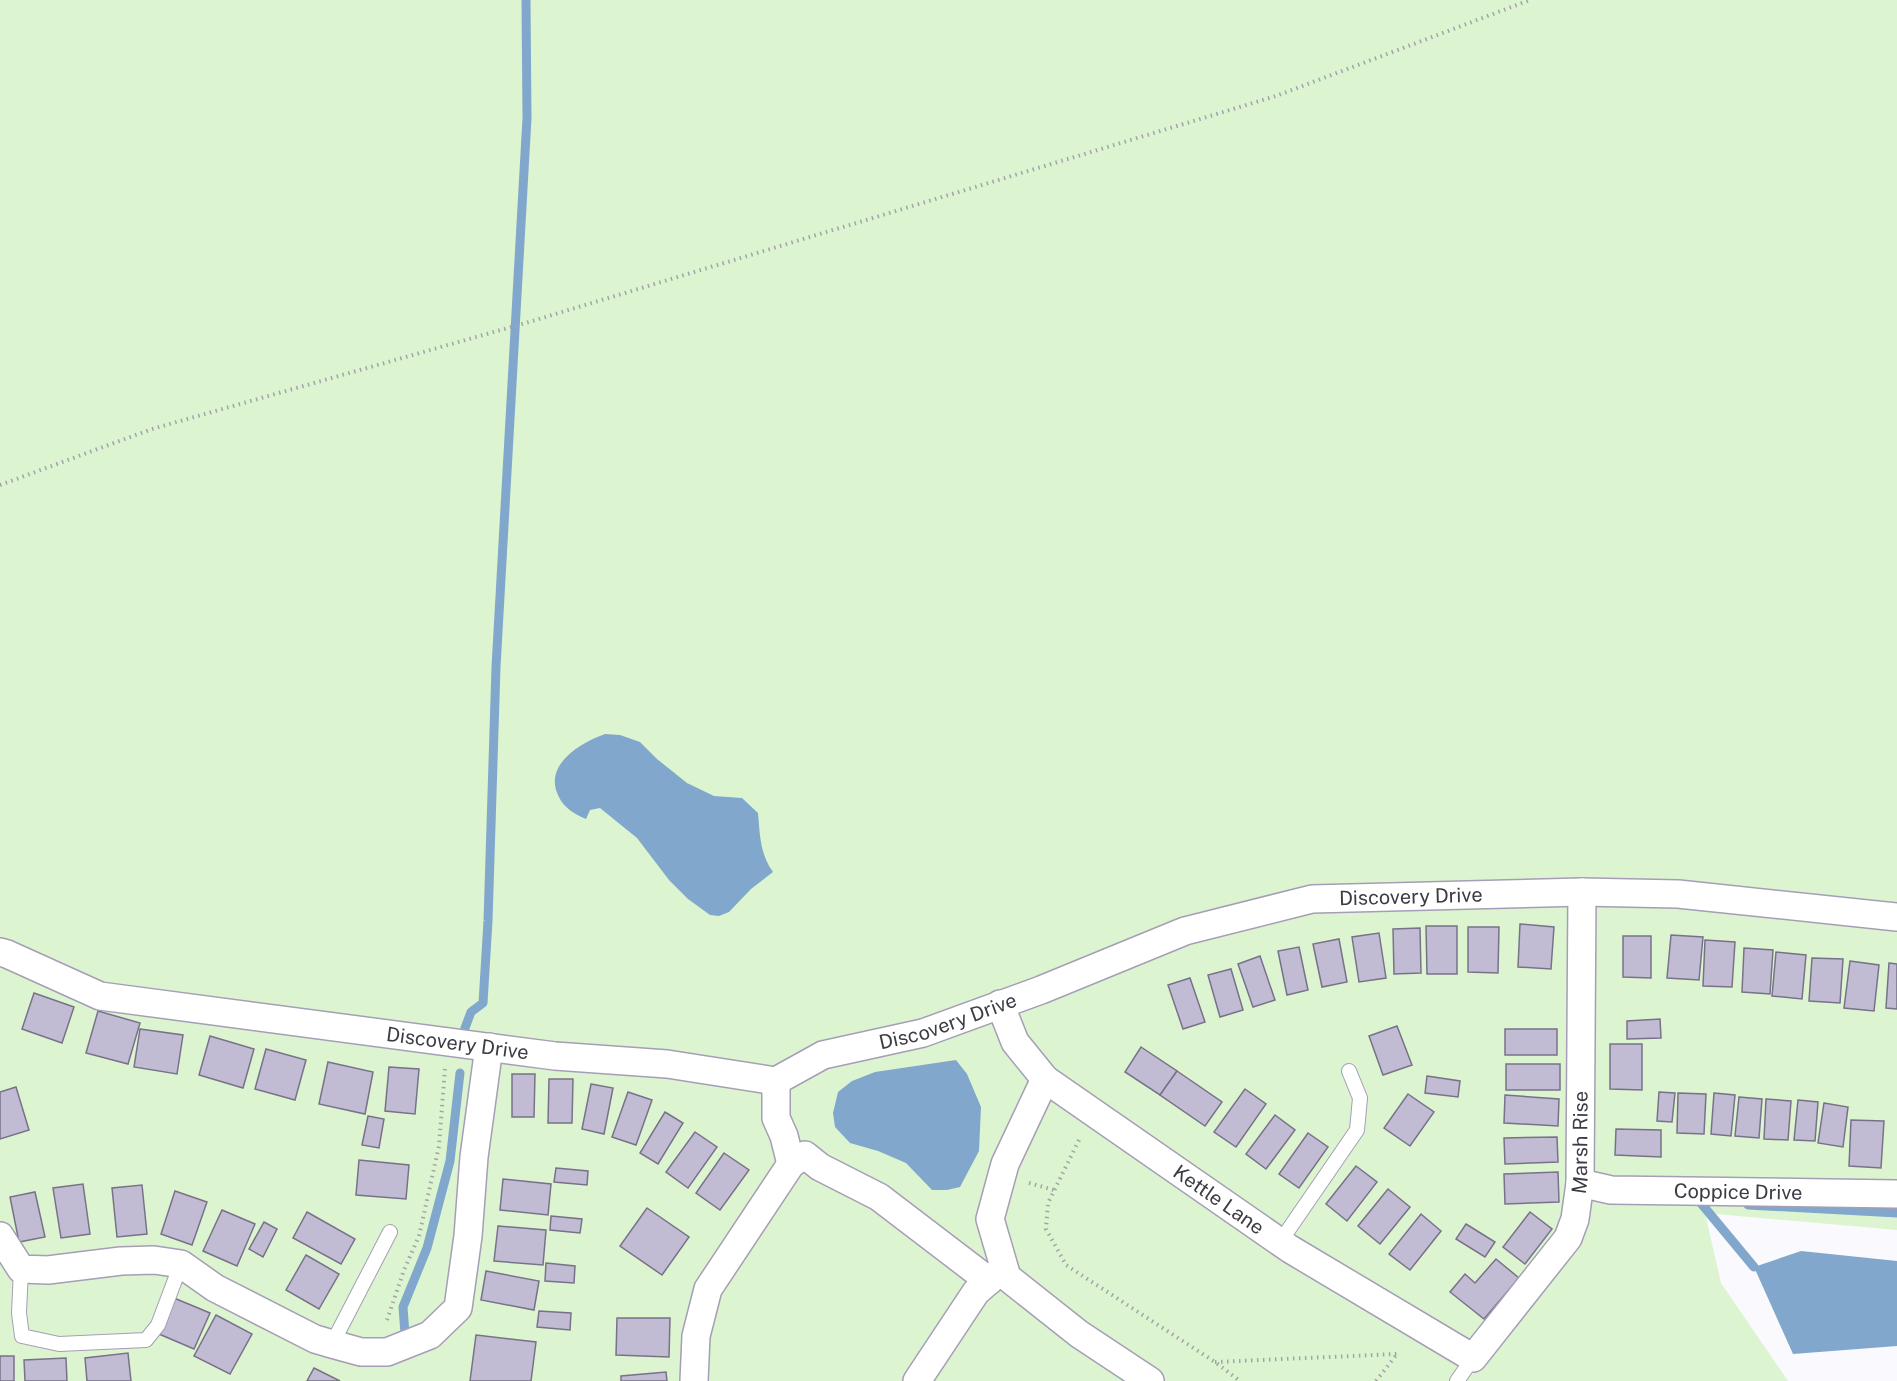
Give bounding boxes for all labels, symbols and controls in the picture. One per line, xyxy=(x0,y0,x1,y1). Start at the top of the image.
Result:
street label: Discovery Drive xyxy=(1339,883,1483,910)
street label: Discovery Drive xyxy=(877,988,1020,1054)
street label: Discovery Drive xyxy=(385,1022,530,1064)
street label: Marsh Rise xyxy=(1567,1091,1593,1195)
street label: Kettle Lane xyxy=(1169,1160,1269,1239)
street label: Coppice Drive xyxy=(1674,1179,1803,1205)

